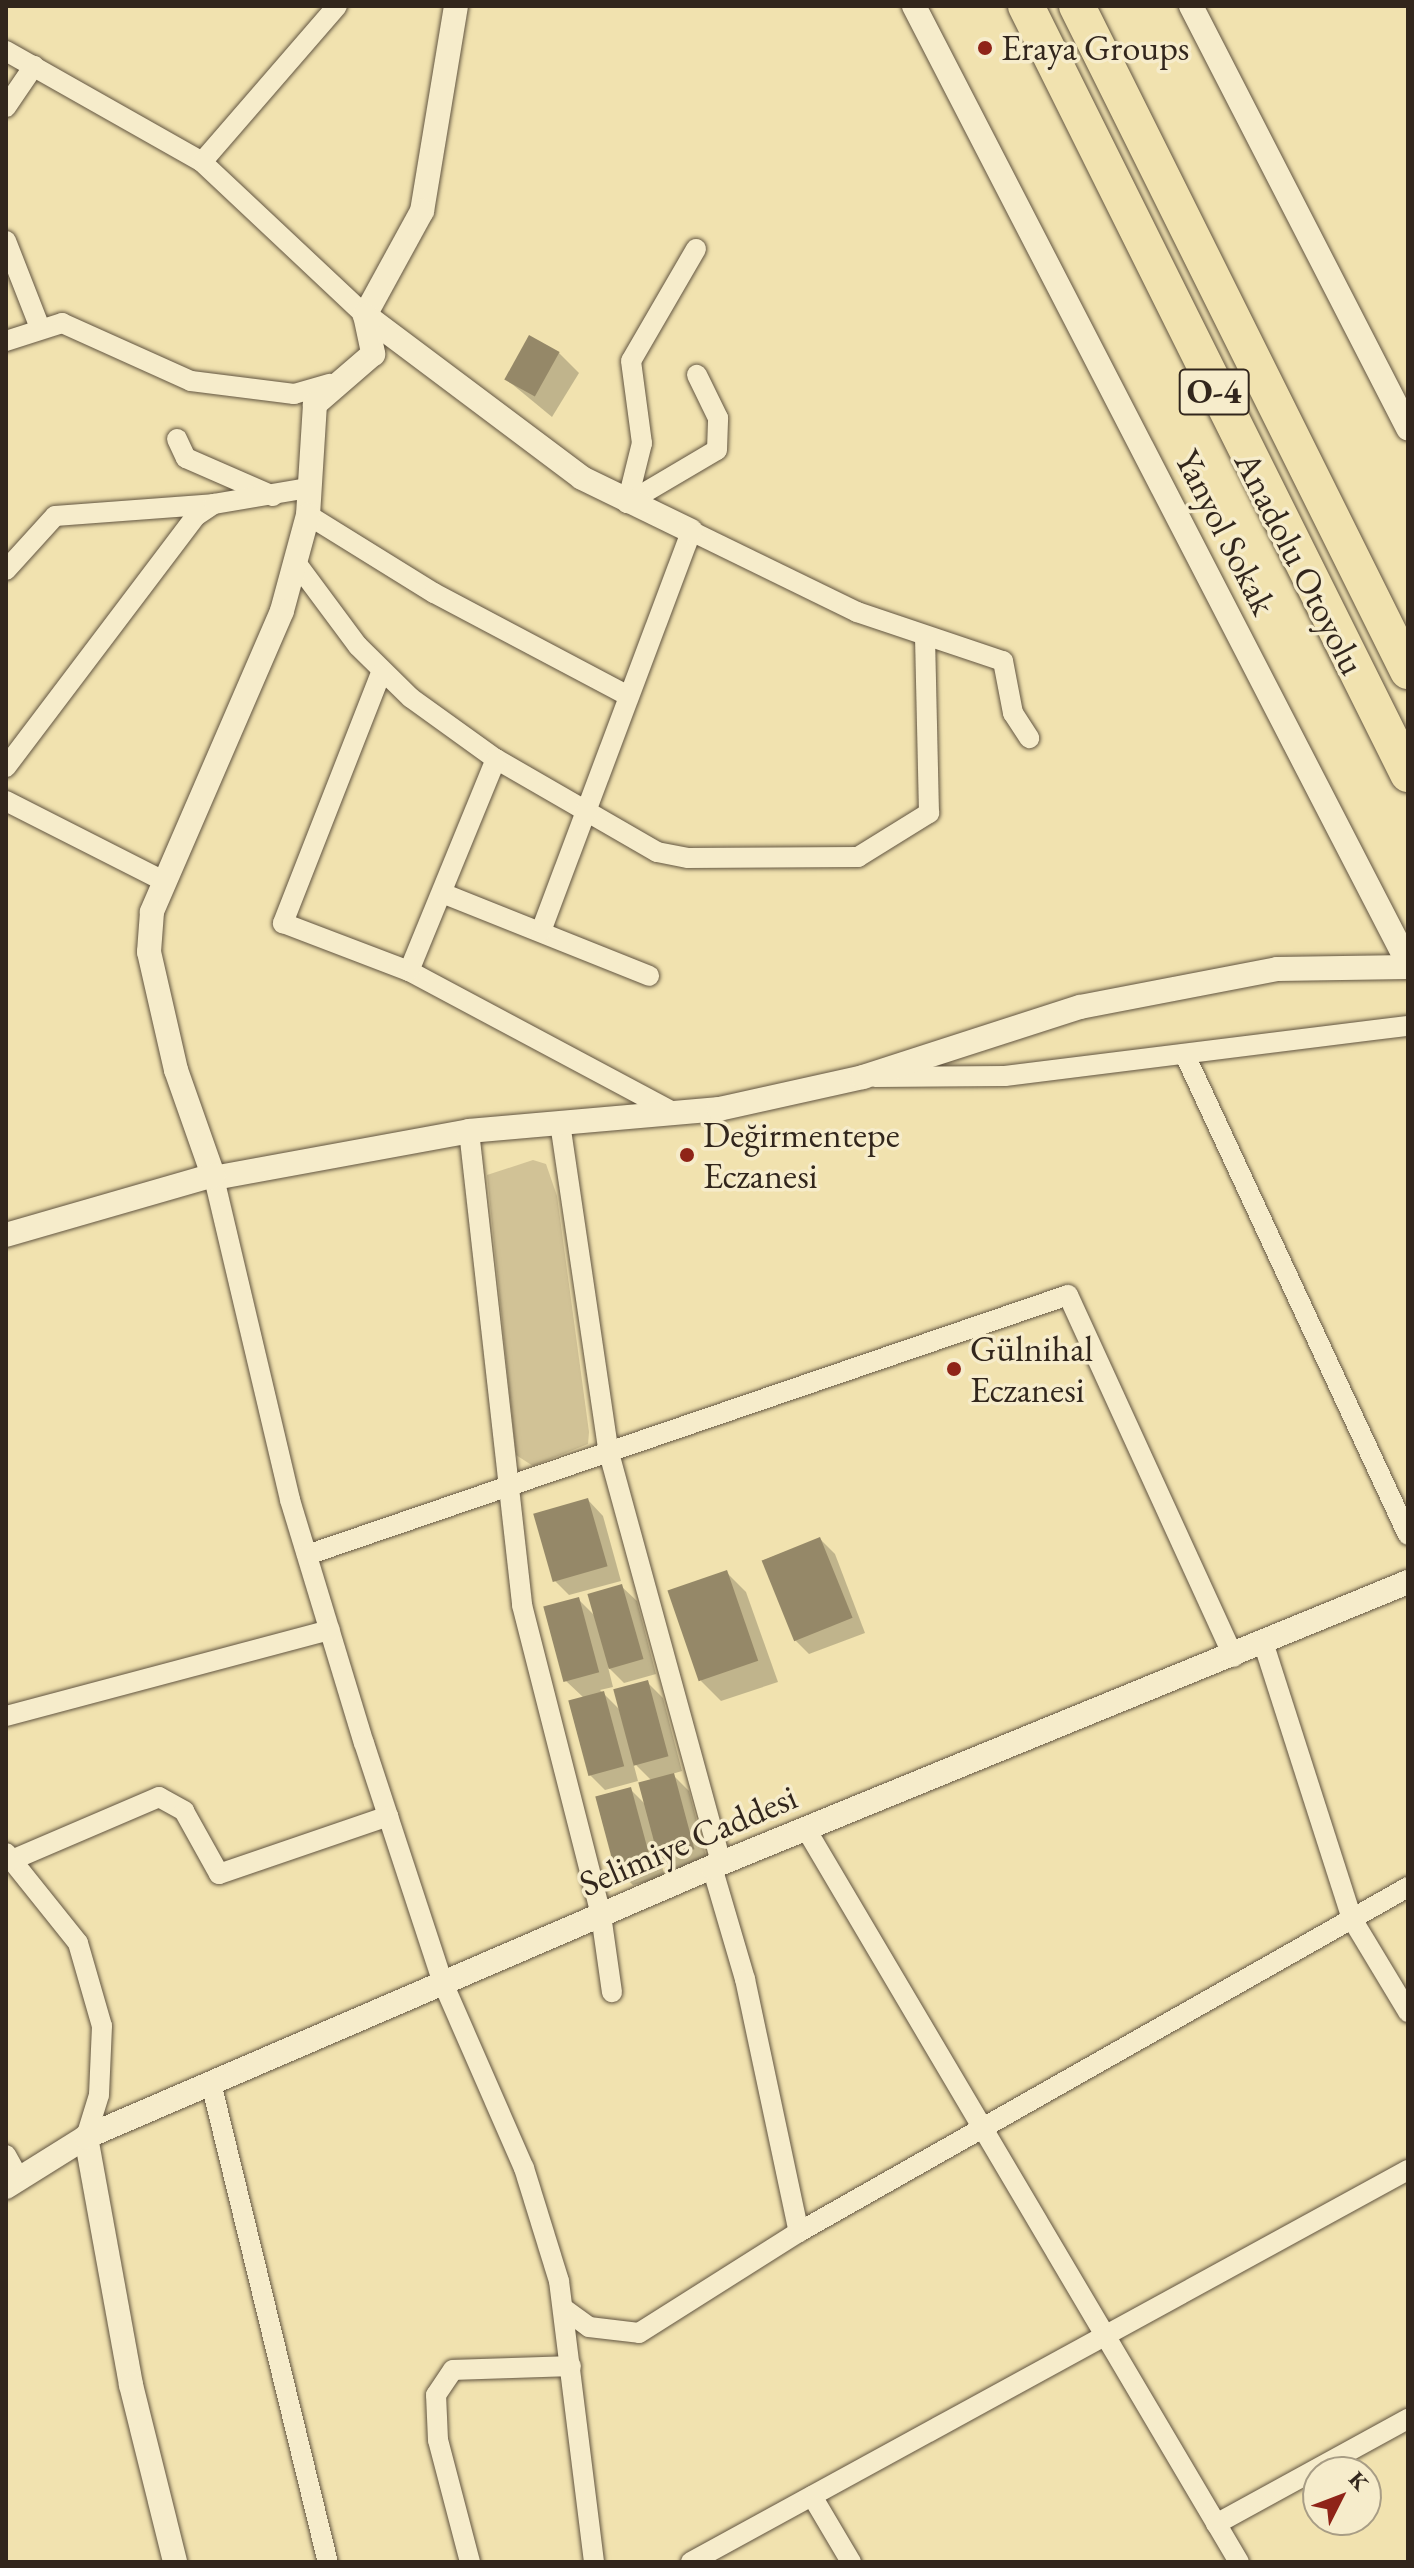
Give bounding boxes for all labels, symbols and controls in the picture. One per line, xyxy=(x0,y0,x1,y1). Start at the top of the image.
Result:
place label: Eraya Groups xyxy=(1001,26,1189,70)
marker: Eraya Groups xyxy=(976,39,994,57)
road number: O-4 xyxy=(1178,362,1250,422)
street label: Yanyol Sokak xyxy=(1166,442,1286,622)
street label: Anadolu Otoyolu xyxy=(1225,444,1375,682)
place label: Değirmentepe Eczanesi xyxy=(703,1112,900,1197)
marker: Değirmentepe Eczanesi xyxy=(678,1146,696,1164)
place label: Gülnihal Eczanesi xyxy=(970,1326,1093,1411)
marker: Gülnihal Eczanesi xyxy=(945,1360,963,1378)
street label: Selimiye Caddesi xyxy=(573,1775,803,1905)
north arrow xyxy=(1302,2456,1382,2536)
text: K xyxy=(1342,2465,1375,2497)

